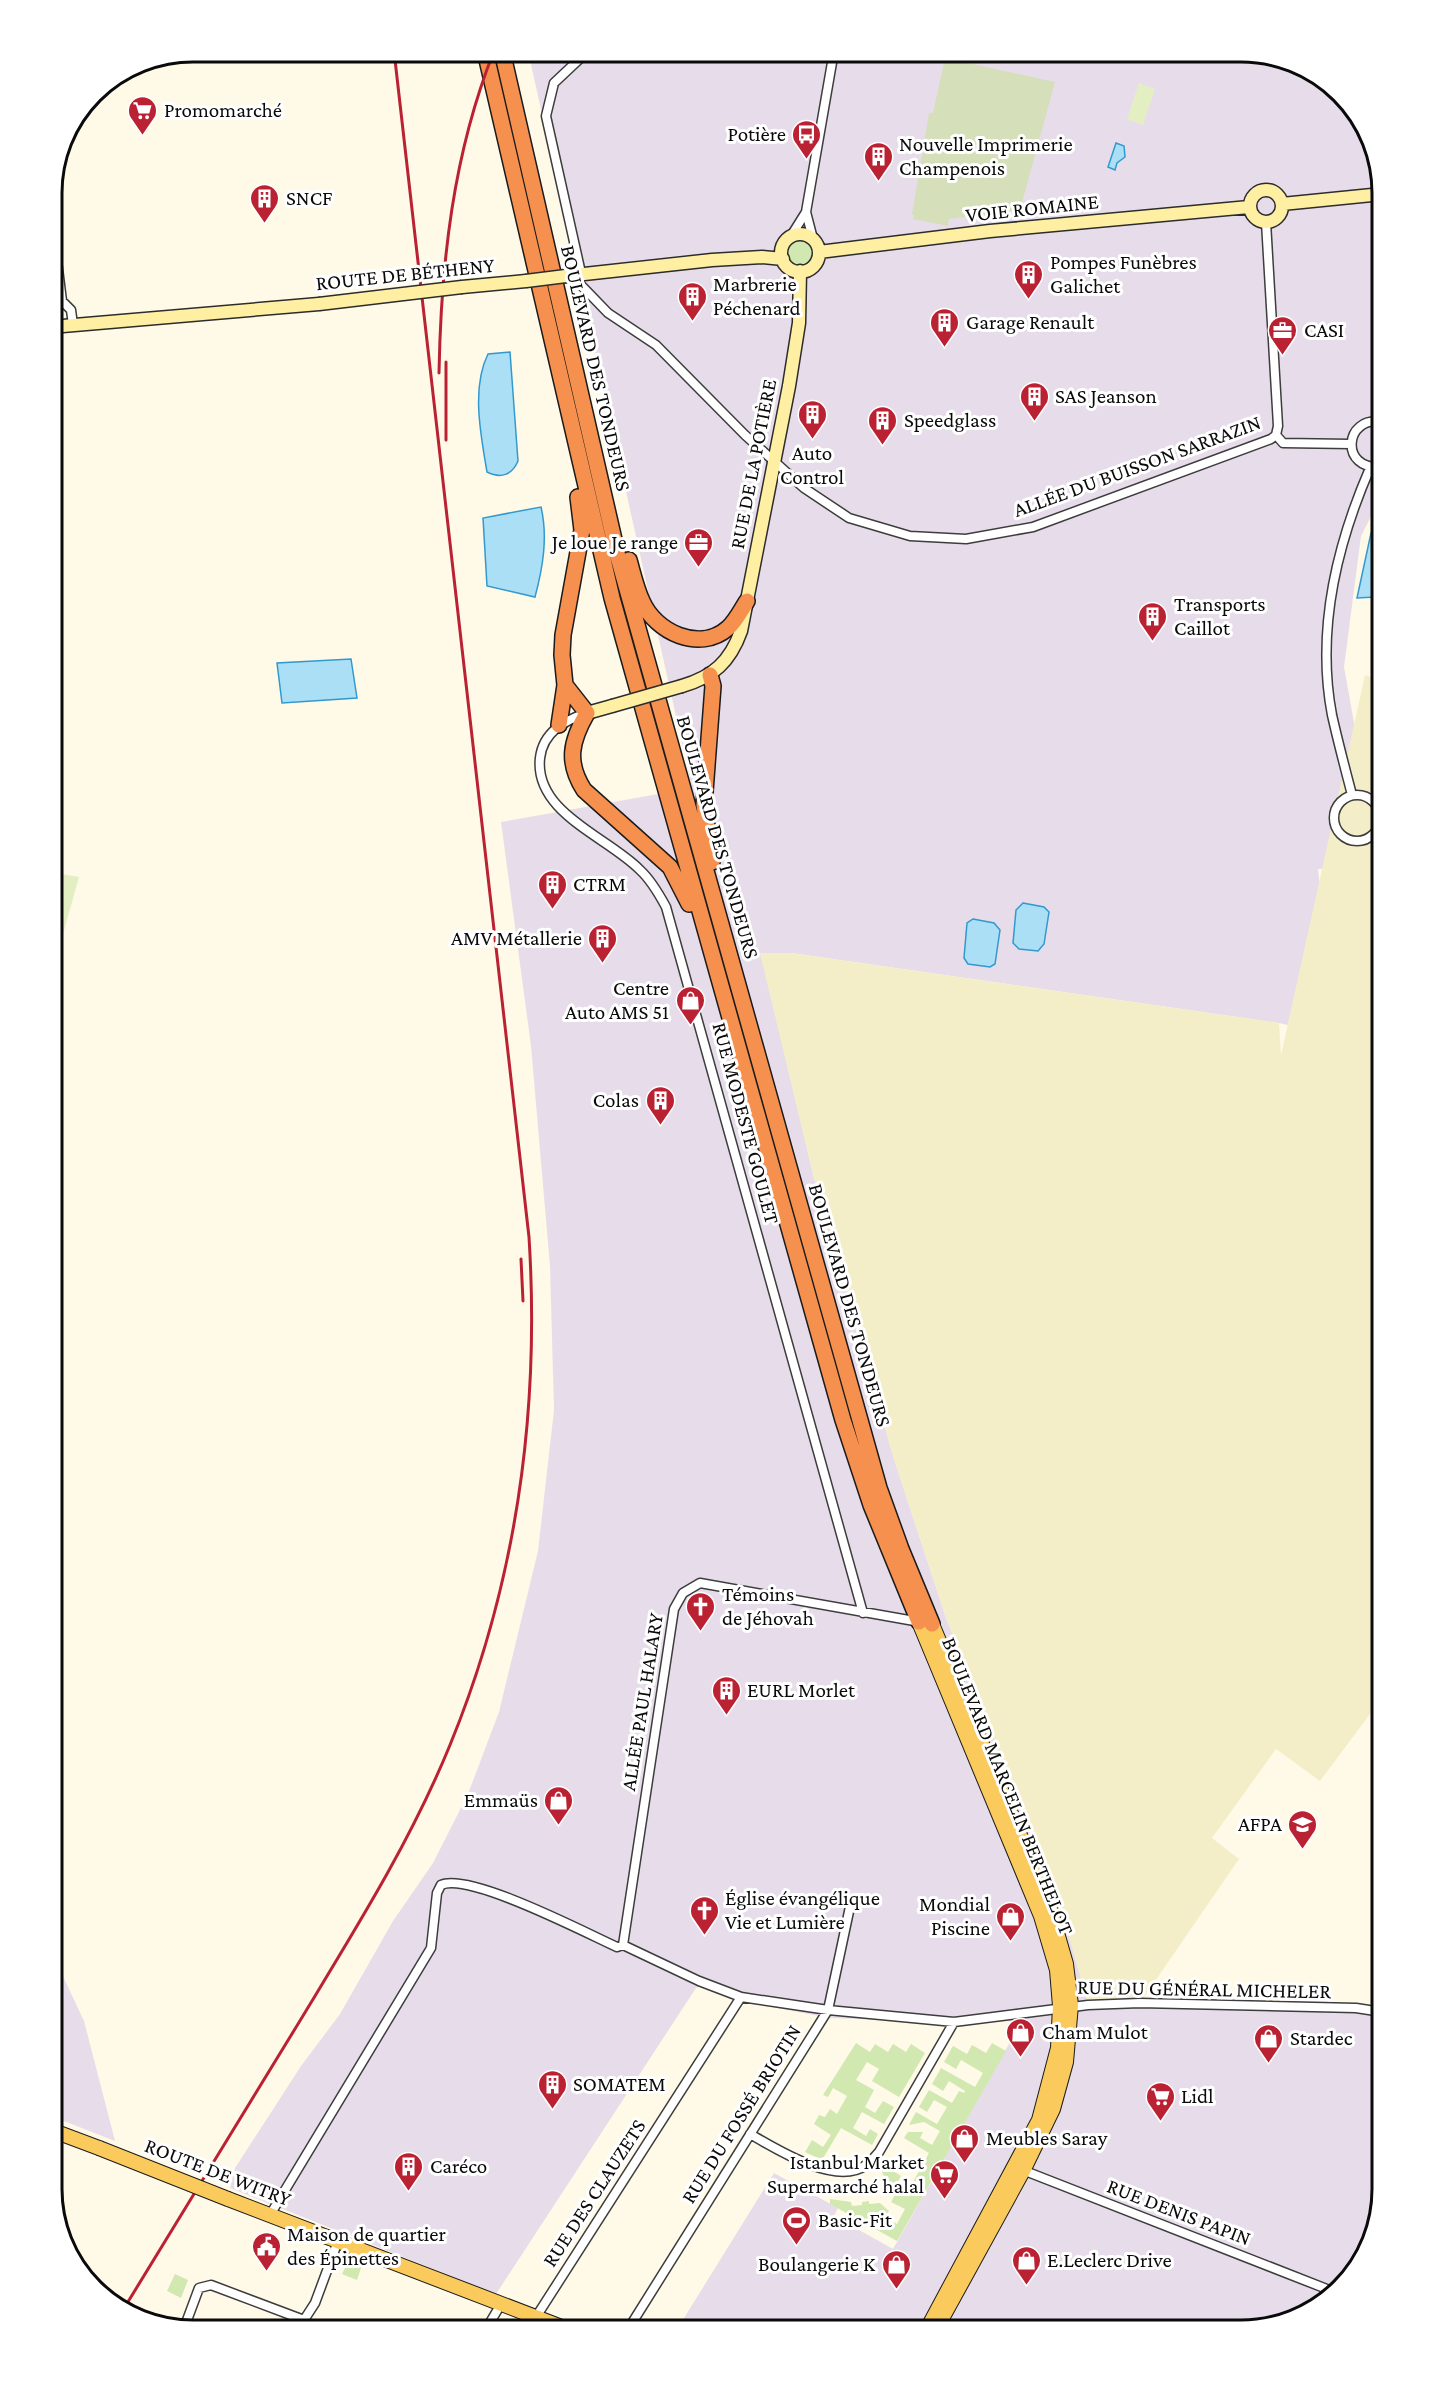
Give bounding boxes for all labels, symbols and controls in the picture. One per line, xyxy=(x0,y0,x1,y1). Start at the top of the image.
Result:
supermarket icon: Promomarché xyxy=(127,94,159,136)
place label: Promomarché xyxy=(164,98,282,122)
bus stop icon: Potière xyxy=(791,118,823,160)
place label: Potière xyxy=(728,122,786,146)
place label: Nouvelle Imprimerie Champenois xyxy=(899,132,1073,180)
building icon: Nouvelle Imprimerie Champenois xyxy=(862,140,894,182)
building icon: SNCF xyxy=(249,182,281,224)
place label: SNCF xyxy=(286,186,333,210)
street label: VOIE ROMAINE xyxy=(964,189,1100,227)
street label: BOULEVARD DES TONDEURS xyxy=(556,243,636,494)
place label: Pompes Funèbres Galichet xyxy=(1050,250,1197,298)
street label: ROUTE DE BÉTHENY xyxy=(314,253,496,295)
building icon: Pompes Funèbres Galichet xyxy=(1013,258,1045,300)
place label: Marbrerie Péchenard xyxy=(713,272,801,320)
building icon: Marbrerie Péchenard xyxy=(676,280,708,322)
building icon: Garage Renault xyxy=(929,306,961,348)
place label: Garage Renault xyxy=(966,310,1095,334)
office icon: CASI xyxy=(1267,314,1299,356)
place label: CASI xyxy=(1304,318,1344,342)
street label: RUE DE LA POTIÈRE xyxy=(725,377,781,551)
building icon: SAS Jeanson xyxy=(1018,380,1050,422)
place label: SAS Jeanson xyxy=(1055,384,1157,408)
building icon: Auto Control xyxy=(796,398,828,440)
building icon: Speedglass xyxy=(867,404,899,446)
place label: Speedglass xyxy=(904,408,996,432)
street label: ALLÉE DU BUISSON SARRAZIN xyxy=(1010,410,1264,522)
place label: Auto Control xyxy=(780,441,844,489)
office icon: Je loue Je range xyxy=(683,526,715,568)
place label: Je loue Je range xyxy=(550,530,678,554)
place label: Transports Caillot xyxy=(1174,592,1266,640)
building icon: Transports Caillot xyxy=(1137,600,1169,642)
street label: BOULEVARD DES TONDEURS xyxy=(672,713,764,962)
building icon: CTRM xyxy=(536,868,568,910)
place label: CTRM xyxy=(573,872,626,896)
building icon: AMV Métallerie xyxy=(587,922,619,964)
place label: AMV Métallerie xyxy=(451,926,582,950)
place label: Centre Auto AMS 51 xyxy=(565,976,669,1024)
shop icon: Centre Auto AMS 51 xyxy=(674,984,706,1026)
street label: RUE MODESTE GOULET xyxy=(707,1019,785,1227)
building icon: Colas xyxy=(644,1084,676,1126)
place label: Colas xyxy=(593,1088,639,1112)
street label: BOULEVARD DES TONDEURS xyxy=(804,1181,896,1430)
place label: Témoins de Jéhovah xyxy=(722,1582,814,1630)
church icon: Témoins de Jéhovah xyxy=(685,1590,717,1632)
street label: ALLÉE PAUL HALARY xyxy=(616,1611,668,1793)
street label: BOULEVARD MARCELIN BERTHELOT xyxy=(937,1634,1079,1939)
building icon: EURL Morlet xyxy=(710,1674,742,1716)
place label: EURL Morlet xyxy=(747,1678,856,1702)
shop icon: Emmaüs xyxy=(543,1784,575,1826)
place label: Emmaüs xyxy=(464,1788,538,1812)
school or university icon: AFPA xyxy=(1287,1808,1319,1850)
place label: AFPA xyxy=(1238,1812,1282,1836)
place label: Église évangélique Vie et Lumière xyxy=(725,1886,880,1934)
place label: Mondial Piscine xyxy=(919,1892,990,1940)
church icon: Église évangélique Vie et Lumière xyxy=(688,1894,720,1936)
shop icon: Mondial Piscine xyxy=(995,1900,1027,1942)
street label: RUE DU GÉNÉRAL MICHELER xyxy=(1077,1975,1332,2003)
shop icon: Cham Mulot xyxy=(1005,2016,1037,2058)
street label: RUE DU FOSSÉ BRIOTIN xyxy=(676,2020,806,2208)
place label: Cham Mulot xyxy=(1042,2020,1149,2044)
shop icon: Stardec xyxy=(1253,2022,1285,2064)
place label: Stardec xyxy=(1290,2026,1353,2050)
building icon: SOMATEM xyxy=(536,2068,568,2110)
place label: SOMATEM xyxy=(573,2072,666,2096)
supermarket icon: Lidl xyxy=(1144,2080,1176,2122)
place label: Lidl xyxy=(1181,2084,1214,2108)
street label: RUE DES CLAUZETS xyxy=(537,2115,651,2271)
shop icon: Meubles Saray xyxy=(949,2122,981,2164)
place label: Meubles Saray xyxy=(986,2126,1108,2150)
street label: ROUTE DE WITRY xyxy=(142,2133,295,2211)
building icon: Caréco xyxy=(393,2150,425,2192)
place label: Istanbul Market Supermarché halal xyxy=(767,2150,925,2198)
place label: Caréco xyxy=(430,2154,487,2178)
supermarket icon: Istanbul Market Supermarché halal xyxy=(929,2158,961,2200)
street label: RUE DENIS PAPIN xyxy=(1104,2174,1254,2250)
sports icon: Basic-Fit xyxy=(781,2204,813,2246)
place label: Basic-Fit xyxy=(818,2208,893,2232)
place label: Maison de quartier des Épinettes xyxy=(287,2222,446,2270)
public building icon: Maison de quartier des Épinettes xyxy=(250,2230,282,2272)
shop icon: E.Leclerc Drive xyxy=(1010,2244,1042,2286)
shop icon: Boulangerie K xyxy=(880,2248,912,2290)
place label: E.Leclerc Drive xyxy=(1047,2248,1172,2272)
place label: Boulangerie K xyxy=(758,2252,876,2276)

